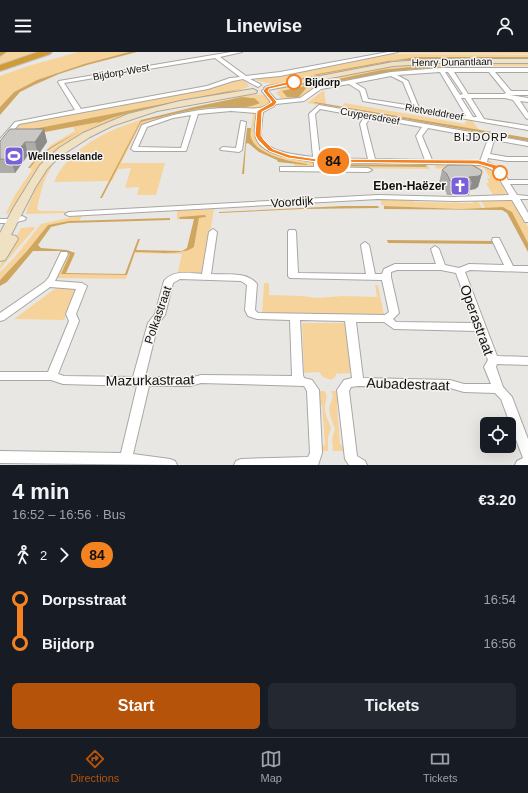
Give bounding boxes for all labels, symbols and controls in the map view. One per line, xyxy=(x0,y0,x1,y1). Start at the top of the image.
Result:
icon: menu xyxy=(12,15,34,37)
icon: person xyxy=(494,15,516,37)
text: Linewise xyxy=(226,16,302,36)
street label: Henry Dunantlaan xyxy=(412,56,492,68)
street label: Bijdorp-West xyxy=(92,62,150,82)
marker: Bijdorp xyxy=(286,74,302,90)
place label: Bijdorp xyxy=(305,77,340,88)
street label: Rietvelddreef xyxy=(404,101,464,123)
street label: Cuypersdreef xyxy=(339,105,401,127)
district label: BIJDORP xyxy=(454,131,508,143)
sports icon: Wellnesselande xyxy=(3,145,25,167)
line badge: 84 xyxy=(315,148,351,174)
place label: Wellnesselande xyxy=(28,151,103,162)
text: 84 xyxy=(325,153,341,169)
unlabelled marker xyxy=(492,165,508,181)
church icon: Eben-Haëzer xyxy=(449,175,471,197)
place label: Eben-Haëzer xyxy=(373,179,446,193)
street label: Voordijk xyxy=(270,193,315,210)
street label: Operastraat xyxy=(457,283,497,358)
street label: Polkastraat xyxy=(142,284,175,346)
street label: Mazurkastraat xyxy=(106,371,195,389)
street label: Aubadestraat xyxy=(366,375,450,393)
map controls xyxy=(480,417,516,453)
button: locate xyxy=(480,417,516,453)
text: 4 min xyxy=(12,479,69,504)
text: €3.20 xyxy=(478,491,516,508)
text: 16:52 – 16:56 · Bus xyxy=(12,507,125,522)
icon: walk xyxy=(12,544,34,566)
icon: forward xyxy=(53,544,75,566)
text: 84 xyxy=(89,547,105,563)
text: 2 xyxy=(40,548,47,563)
text: Dorpsstraat xyxy=(42,591,126,608)
text: 16:54 xyxy=(483,592,516,607)
text: Bijdorp xyxy=(42,635,95,652)
text: 16:56 xyxy=(483,636,516,651)
button: Start xyxy=(12,683,260,729)
button: Tickets xyxy=(268,683,516,729)
tab: Directions xyxy=(70,748,119,784)
tab: Map xyxy=(260,748,282,784)
tab: Tickets xyxy=(423,748,458,784)

